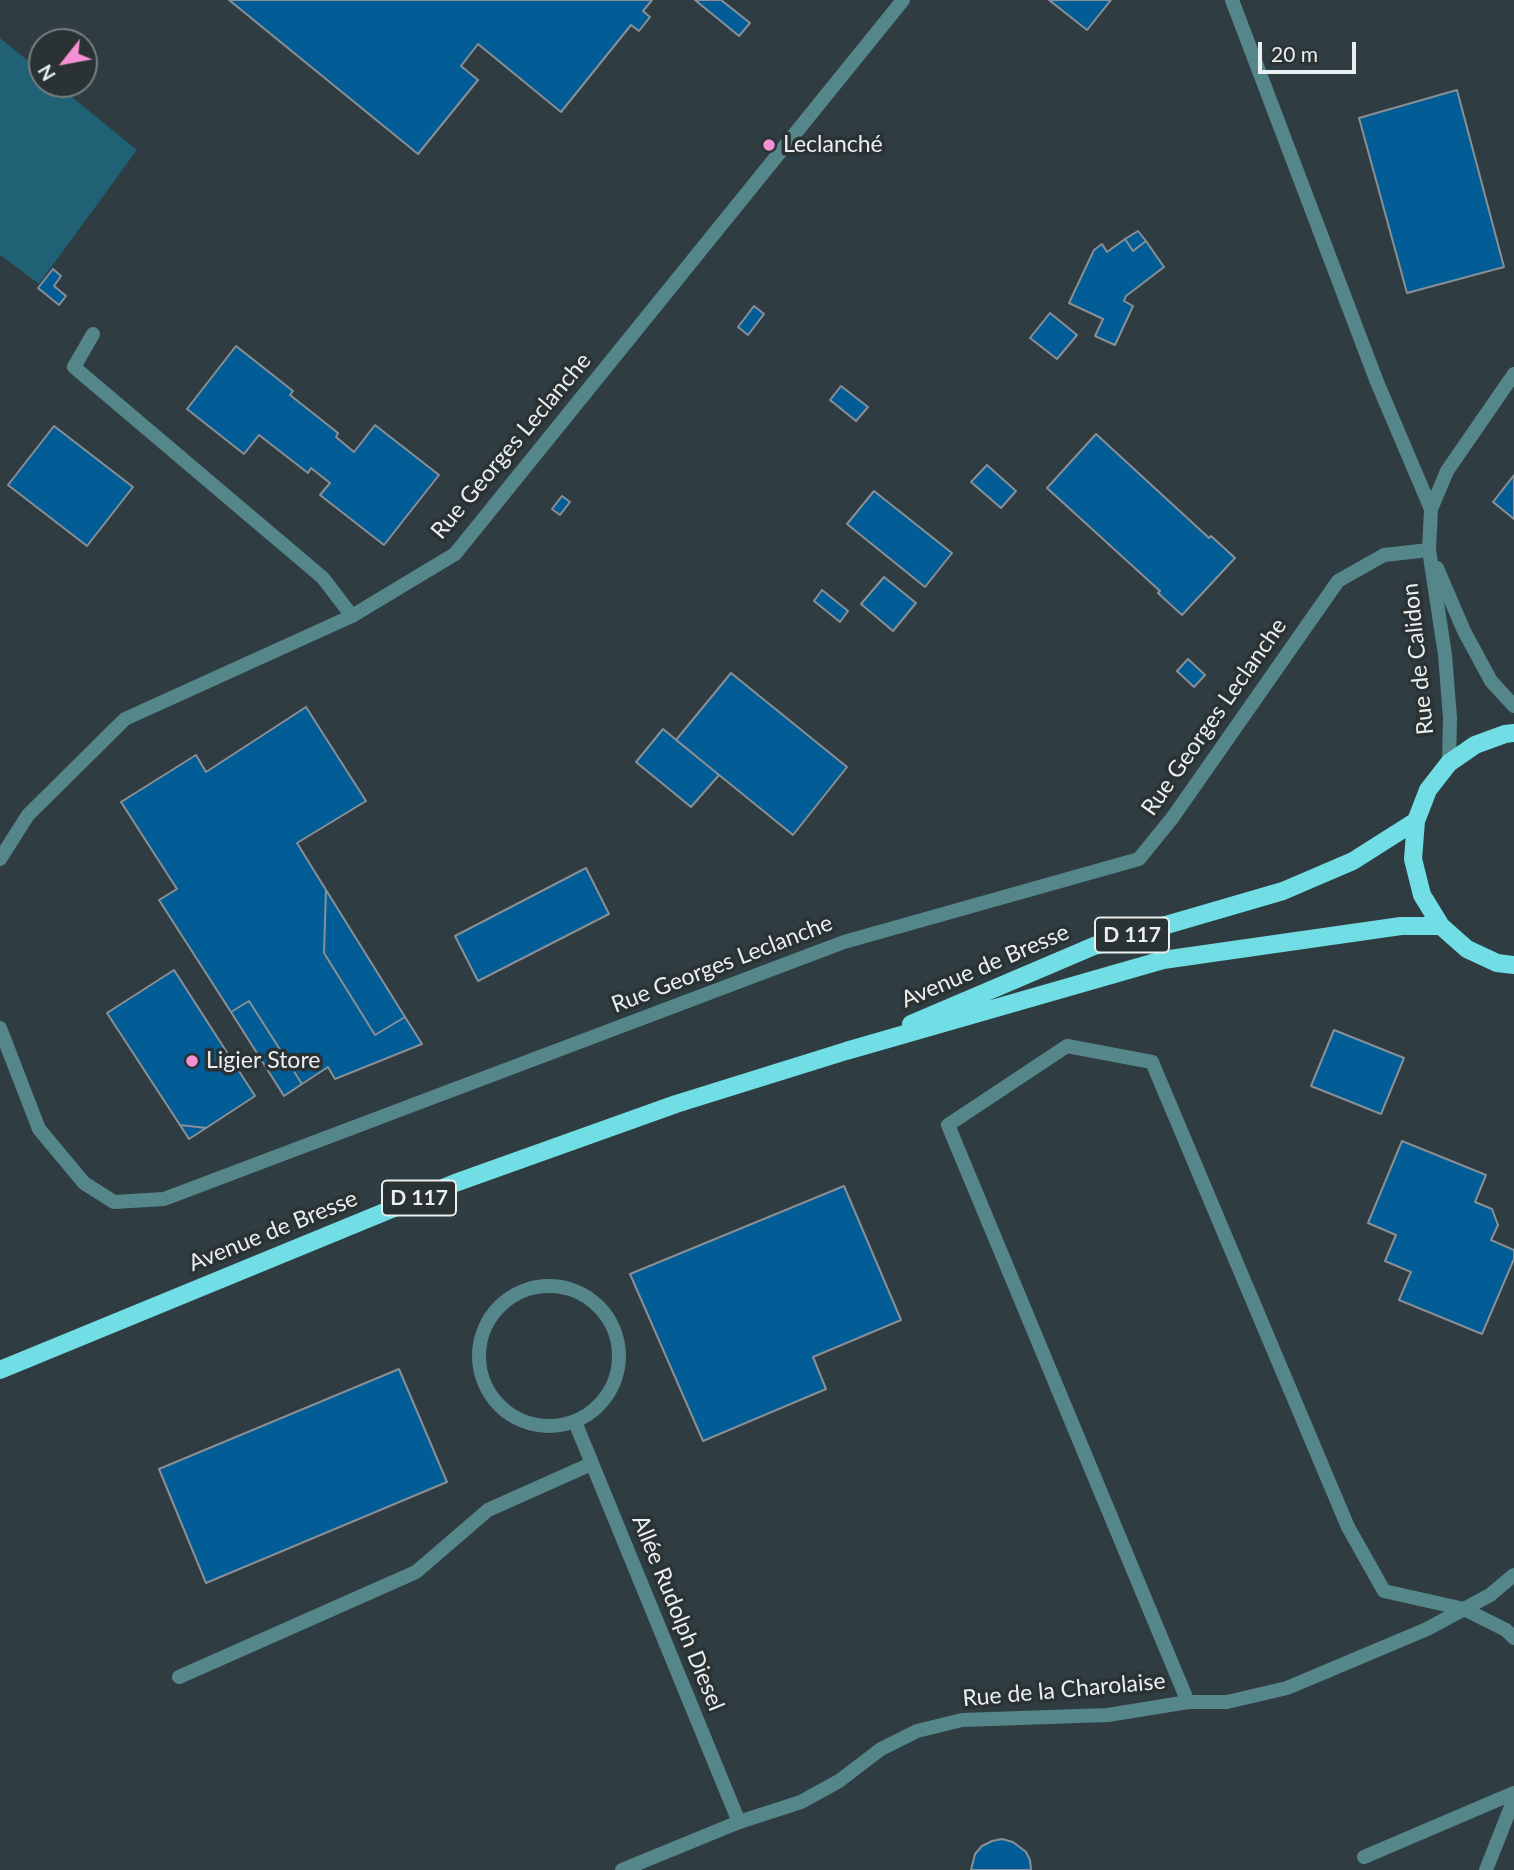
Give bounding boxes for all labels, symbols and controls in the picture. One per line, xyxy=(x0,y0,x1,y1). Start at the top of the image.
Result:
north arrow xyxy=(28,28,98,98)
scale bar xyxy=(1262,28,1360,72)
text: 20 m xyxy=(1271,41,1318,66)
text: N xyxy=(33,61,60,85)
place label: Leclanché xyxy=(783,131,883,159)
marker: Leclanché xyxy=(761,137,777,153)
street label: Rue Georges Leclanche xyxy=(425,347,597,545)
street label: Rue de Calidon xyxy=(1396,582,1440,736)
street label: Rue Georges Leclanche xyxy=(1136,613,1292,821)
street label: Rue Georges Leclanche xyxy=(608,909,836,1019)
street label: Avenue de Bresse xyxy=(897,918,1073,1014)
road number: D 117 xyxy=(1095,918,1169,953)
place label: Ligier Store xyxy=(206,1047,320,1075)
marker: Ligier Store xyxy=(184,1053,200,1069)
road number: D 117 xyxy=(382,1180,456,1216)
street label: Avenue de Bresse xyxy=(185,1185,361,1277)
street label: Allée Rudolph Diesel xyxy=(626,1511,730,1715)
street label: Rue de la Charolaise xyxy=(961,1667,1167,1713)

